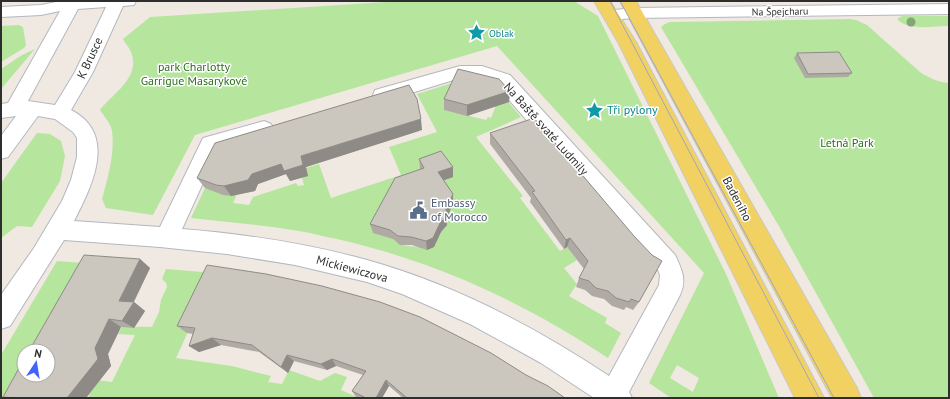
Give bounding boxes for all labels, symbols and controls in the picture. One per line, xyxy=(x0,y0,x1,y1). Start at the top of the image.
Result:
street label: Na Špejcharu xyxy=(752,5,808,18)
place icon: Oblak xyxy=(466,23,486,43)
place label: Oblak xyxy=(489,27,514,40)
street label: K Brusce xyxy=(73,35,106,81)
park label: park Charlotty Garrigue Masarykové xyxy=(141,59,247,88)
street label: Na Baště svaté Ludmily xyxy=(501,79,592,178)
place icon: Tři pylony xyxy=(584,100,604,120)
place label: Tři pylony xyxy=(607,102,658,117)
park label: Letná Park xyxy=(820,135,874,150)
street label: Badeniho xyxy=(719,174,755,224)
place label: Embassy of Morocco xyxy=(431,195,487,224)
public building icon: Embassy of Morocco xyxy=(408,200,428,220)
street label: Mickiewiczova xyxy=(315,252,390,285)
north arrow xyxy=(16,343,56,383)
text: N xyxy=(33,346,43,361)

